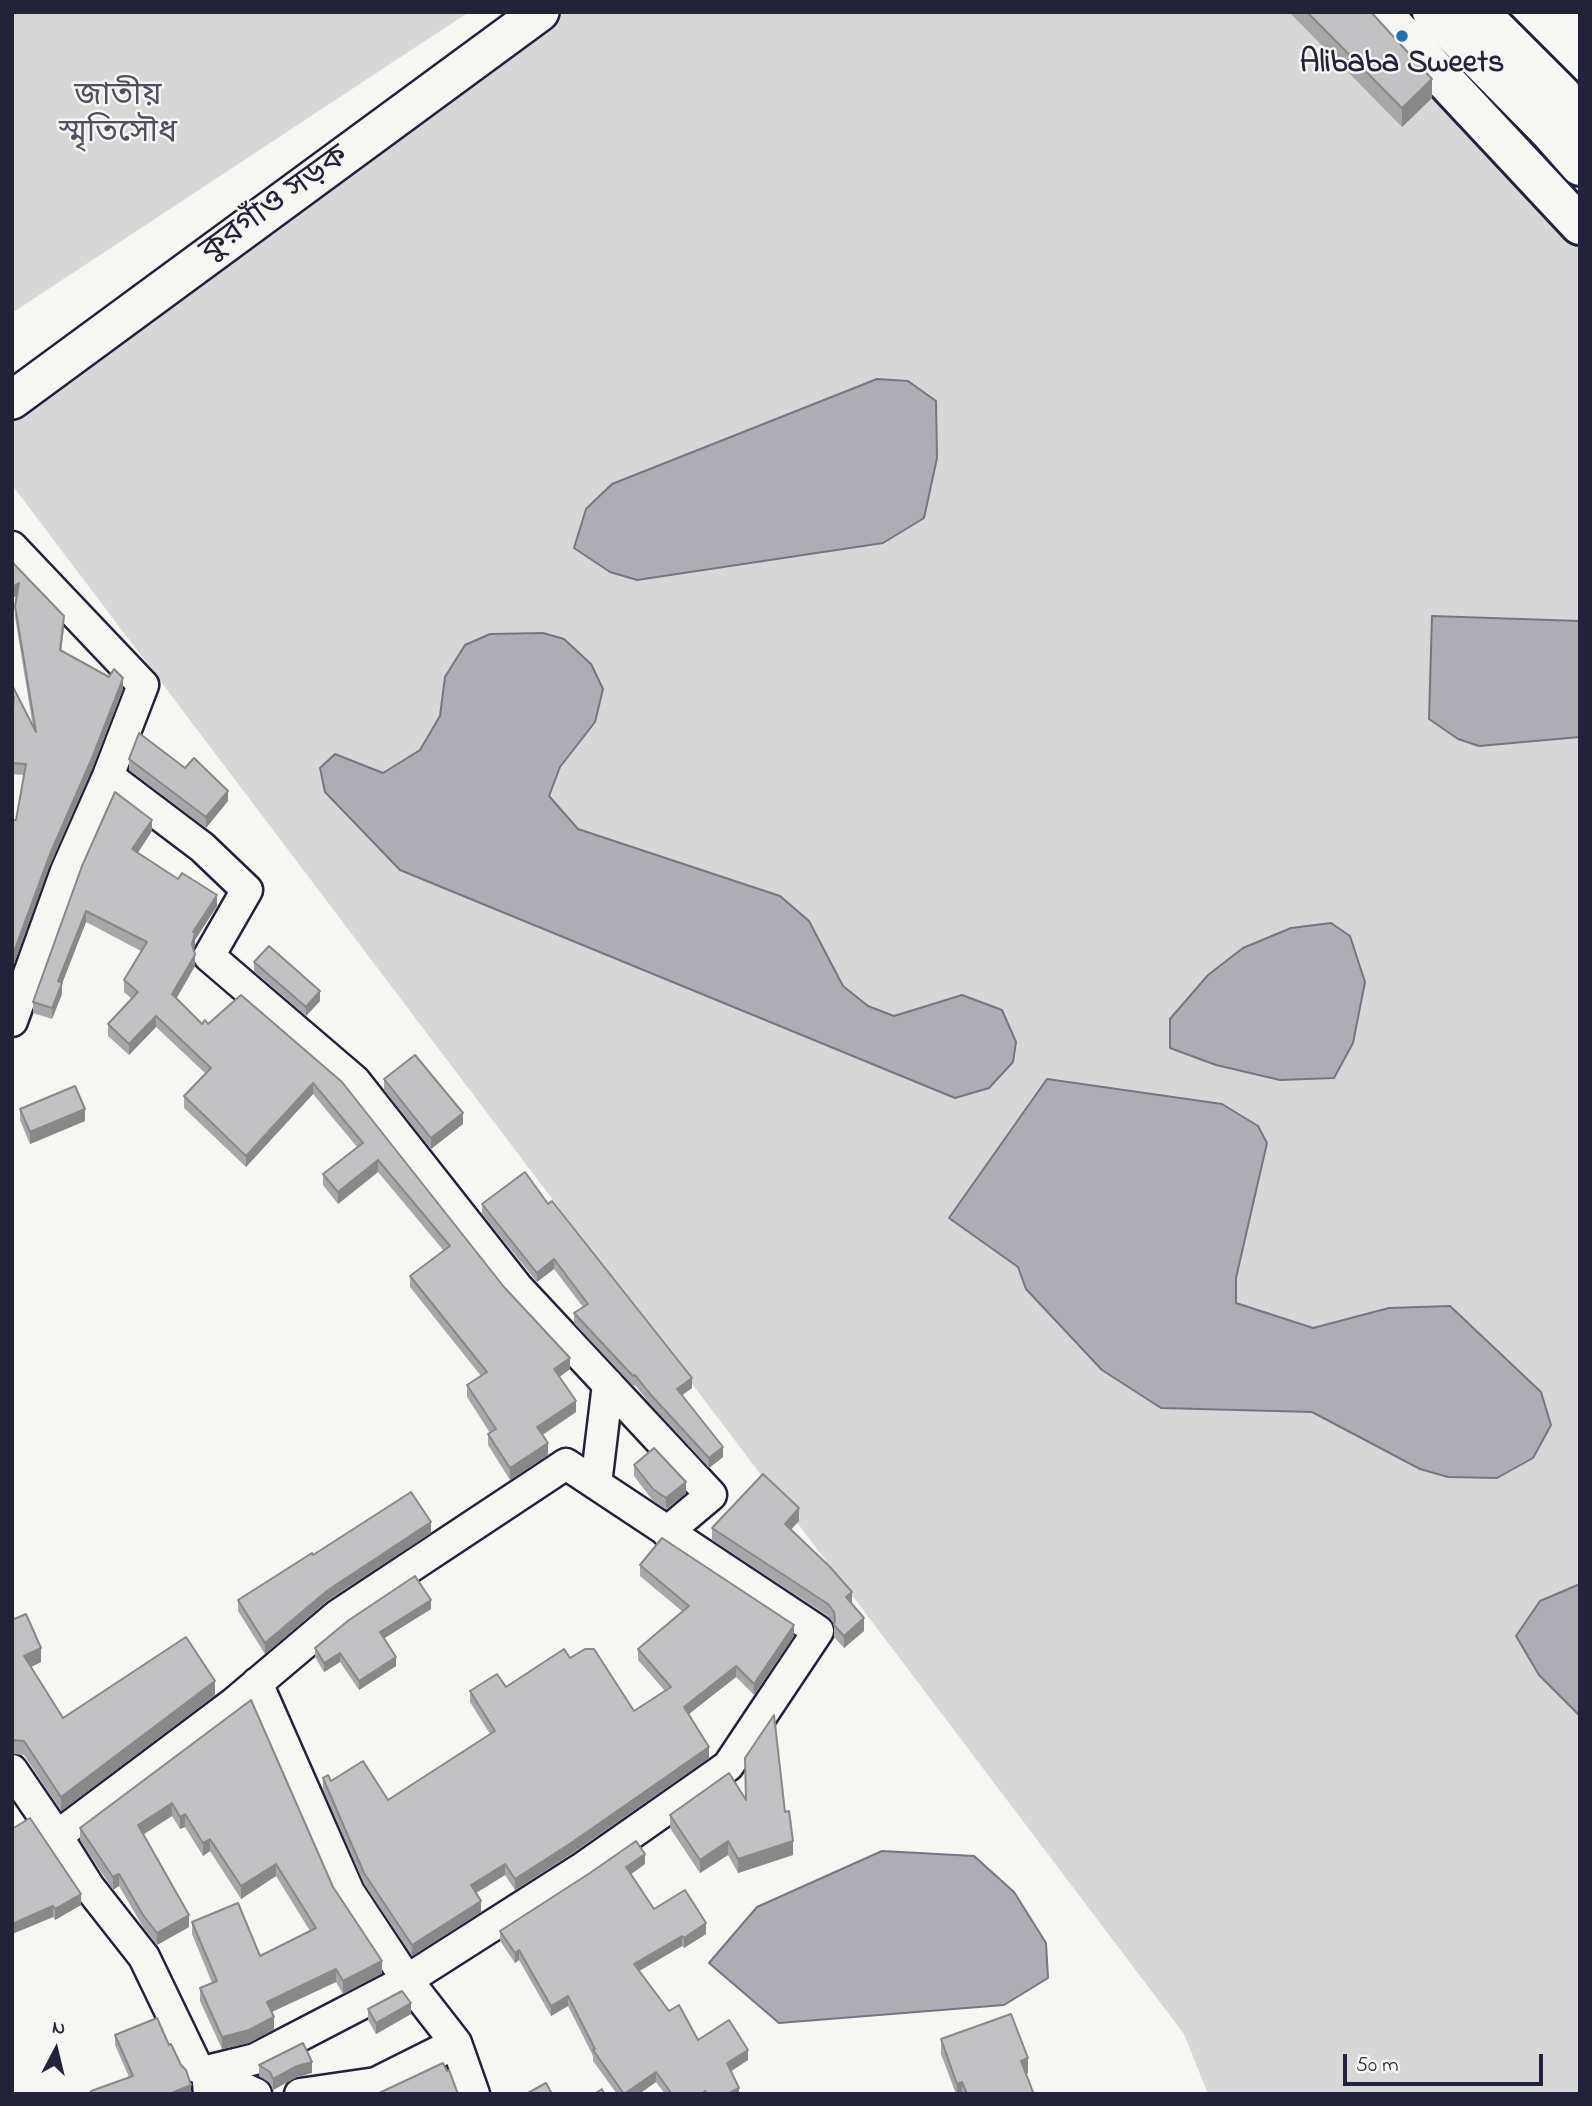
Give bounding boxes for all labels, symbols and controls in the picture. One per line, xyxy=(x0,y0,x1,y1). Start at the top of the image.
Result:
marker: Alibaba Sweets xyxy=(1394,28,1410,44)
place label: Alibaba Sweets xyxy=(1300,47,1504,85)
park label: জাতীয় স্মৃতিসৌধ xyxy=(59,80,177,155)
street label: কুরগাঁও সড়ক xyxy=(194,139,358,273)
text: N xyxy=(51,2014,67,2043)
north arrow xyxy=(21,2015,91,2085)
scale bar xyxy=(1347,2039,1546,2084)
text: 50 m xyxy=(1356,2051,1399,2081)

